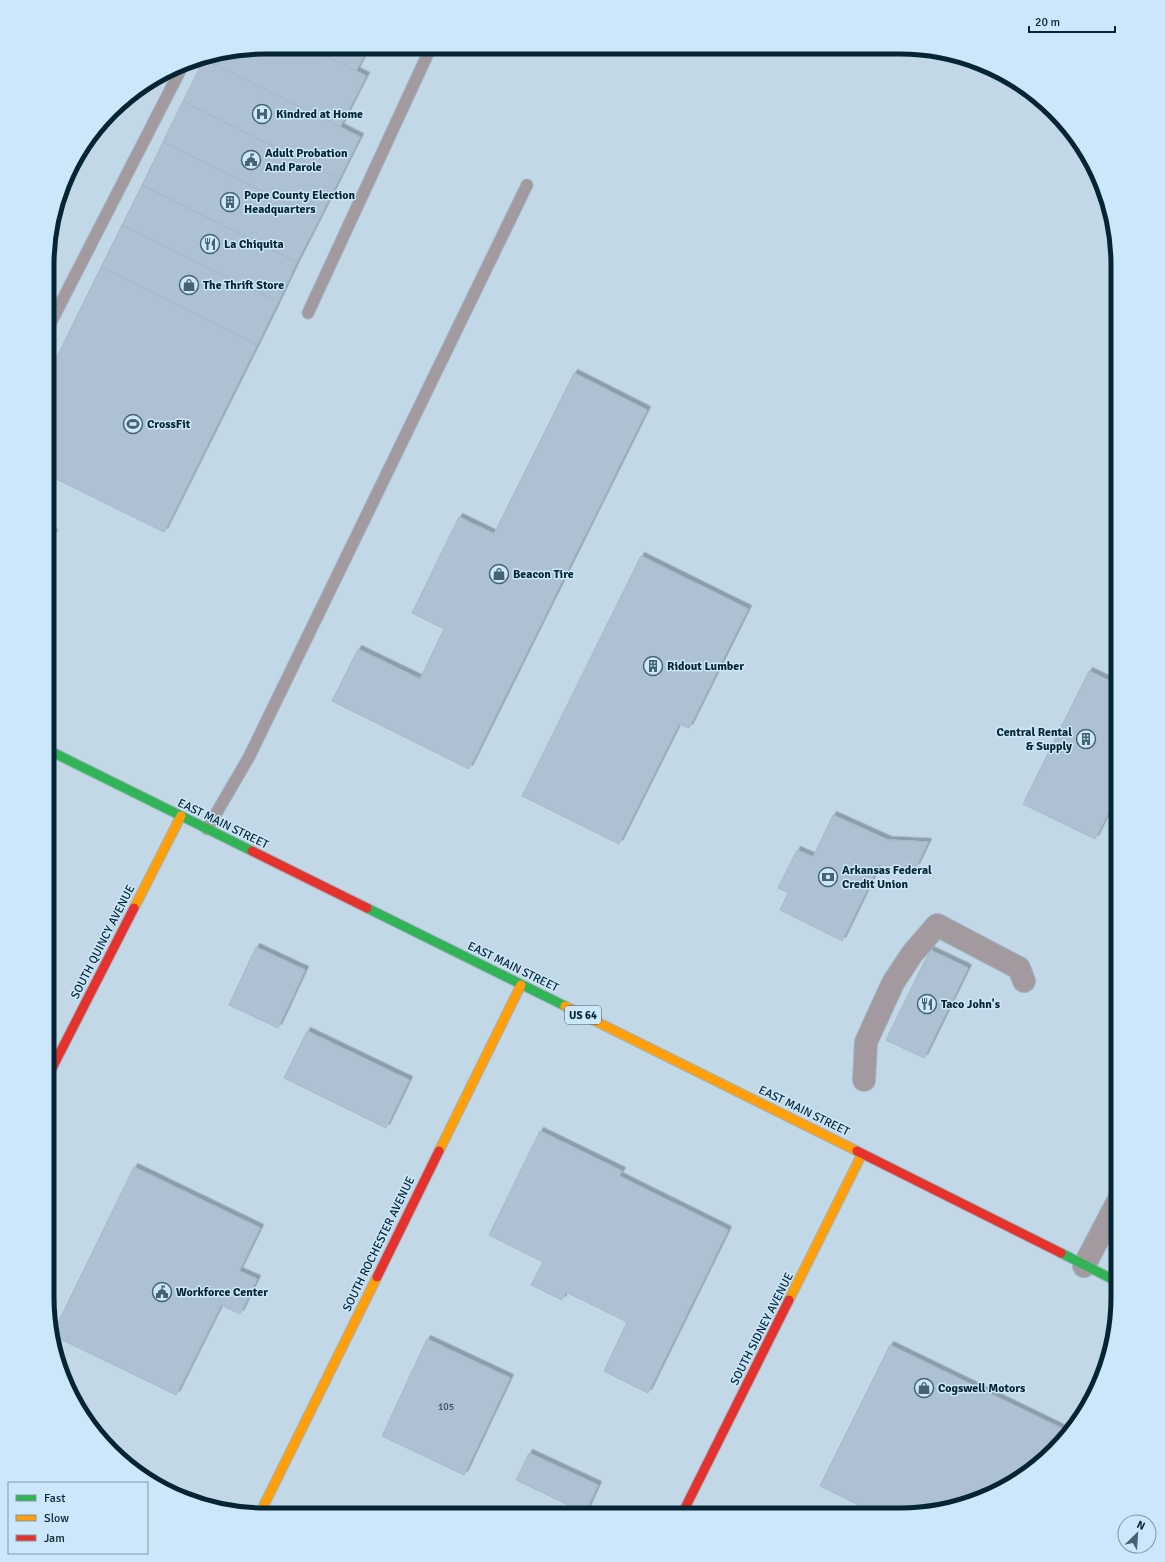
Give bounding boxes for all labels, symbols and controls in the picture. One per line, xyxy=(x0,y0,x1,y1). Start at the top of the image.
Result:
scale bar xyxy=(1029,8,1115,34)
text: 20 m xyxy=(1035,15,1060,30)
hospital icon: Kindred at Home xyxy=(251,103,273,125)
place label: Kindred at Home xyxy=(276,107,363,122)
place label: Adult Probation And Parole xyxy=(265,146,348,175)
public building icon: Adult Probation And Parole xyxy=(240,149,262,171)
place label: Pope County Election Headquarters xyxy=(244,188,356,217)
building icon: Pope County Election Headquarters xyxy=(219,191,241,213)
restaurant icon: La Chiquita xyxy=(199,233,221,255)
place label: La Chiquita xyxy=(224,237,284,252)
shop icon: The Thrift Store xyxy=(178,274,200,296)
place label: The Thrift Store xyxy=(203,278,284,293)
sports icon: CrossFit xyxy=(122,413,144,435)
place label: CrossFit xyxy=(147,417,191,432)
shop icon: Beacon Tire xyxy=(488,563,510,585)
place label: Beacon Tire xyxy=(513,567,574,582)
building icon: Ridout Lumber xyxy=(642,655,664,677)
place label: Ridout Lumber xyxy=(667,659,744,674)
place label: Central Rental & Supply xyxy=(996,725,1072,754)
building icon: Central Rental & Supply xyxy=(1075,728,1097,750)
street label: EAST MAIN STREET xyxy=(175,795,271,853)
place label: Arkansas Federal Credit Union xyxy=(842,863,932,892)
bank icon: Arkansas Federal Credit Union xyxy=(817,866,839,888)
street label: SOUTH QUINCY AVENUE xyxy=(68,882,138,1002)
street label: EAST MAIN STREET xyxy=(465,938,561,996)
restaurant icon: Taco John's xyxy=(916,993,938,1015)
place label: Taco John's xyxy=(941,997,1001,1012)
road number: US 64 xyxy=(565,1006,601,1024)
street label: EAST MAIN STREET xyxy=(756,1082,852,1140)
street label: SOUTH ROCHESTER AVENUE xyxy=(340,1174,418,1314)
street label: SOUTH SIDNEY AVENUE xyxy=(727,1270,797,1388)
public building icon: Workforce Center xyxy=(151,1281,173,1303)
place label: Workforce Center xyxy=(176,1285,268,1300)
shop icon: Cogswell Motors xyxy=(913,1377,935,1399)
place label: Cogswell Motors xyxy=(938,1381,1026,1396)
house number: 105 xyxy=(438,1401,454,1413)
legend xyxy=(8,1482,148,1554)
text: Fast xyxy=(44,1491,65,1506)
text: Slow xyxy=(44,1511,69,1526)
north arrow xyxy=(1117,1514,1157,1554)
text: N xyxy=(1135,1518,1147,1533)
text: Jam xyxy=(44,1531,65,1546)

